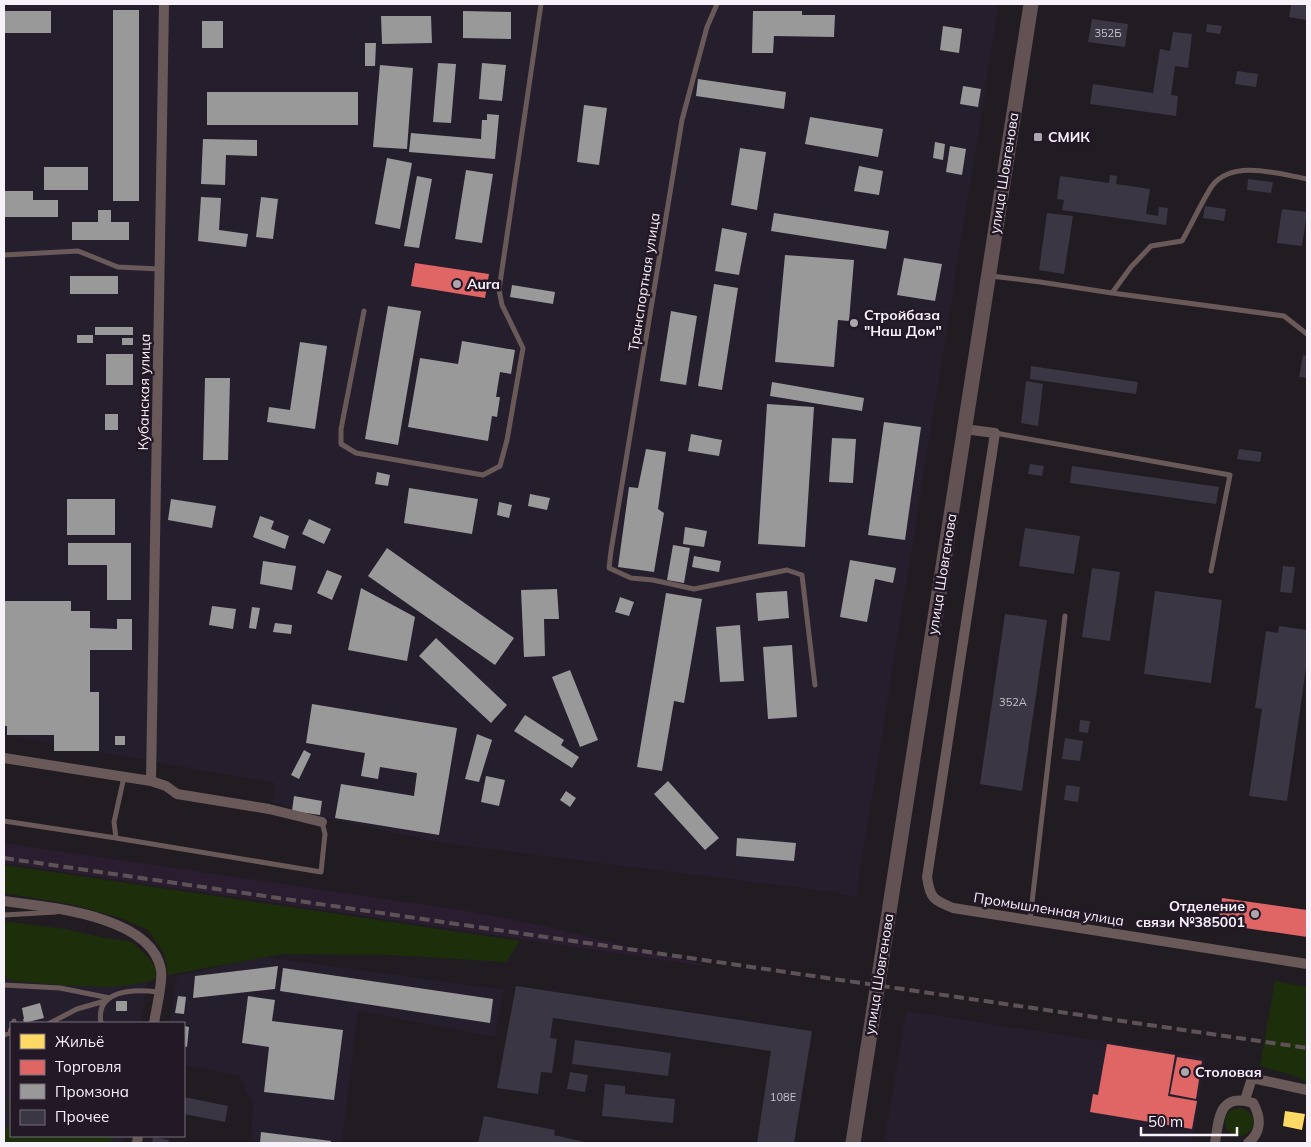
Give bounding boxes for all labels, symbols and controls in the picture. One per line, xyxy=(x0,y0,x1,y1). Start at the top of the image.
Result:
house number: 352Б xyxy=(1094,26,1122,40)
street label: улица Шовгенова xyxy=(986,111,1022,235)
place label: СМИК xyxy=(1048,128,1090,146)
marker: СМИК xyxy=(1032,131,1044,143)
street label: Транспортная улица xyxy=(624,211,664,353)
place label: Aura xyxy=(467,275,500,293)
marker: Aura xyxy=(451,278,463,290)
place label: Стройбаза "Наш Дом" xyxy=(864,306,942,340)
marker: Стройбаза "Наш Дом" xyxy=(848,317,860,329)
street label: Кубанская улица xyxy=(134,333,154,451)
street label: улица Шовгенова xyxy=(924,512,960,636)
house number: 352А xyxy=(999,695,1027,709)
street label: Промышленная улица xyxy=(972,888,1126,930)
place label: Отделение связи №385001 xyxy=(1136,897,1245,931)
marker: Отделение связи №385001 xyxy=(1249,908,1261,920)
street label: улица Шовгенова xyxy=(861,912,897,1036)
legend xyxy=(10,1022,185,1137)
text: Жильё xyxy=(55,1032,104,1051)
text: Торговля xyxy=(55,1057,122,1076)
place label: Столовая xyxy=(1195,1063,1262,1081)
marker: Столовая xyxy=(1179,1066,1191,1078)
text: Промзона xyxy=(55,1082,129,1101)
house number: 108Е xyxy=(770,1090,796,1104)
scale bar xyxy=(1141,1104,1237,1136)
text: Прочее xyxy=(55,1107,109,1126)
text: 50 m xyxy=(1148,1112,1183,1131)

